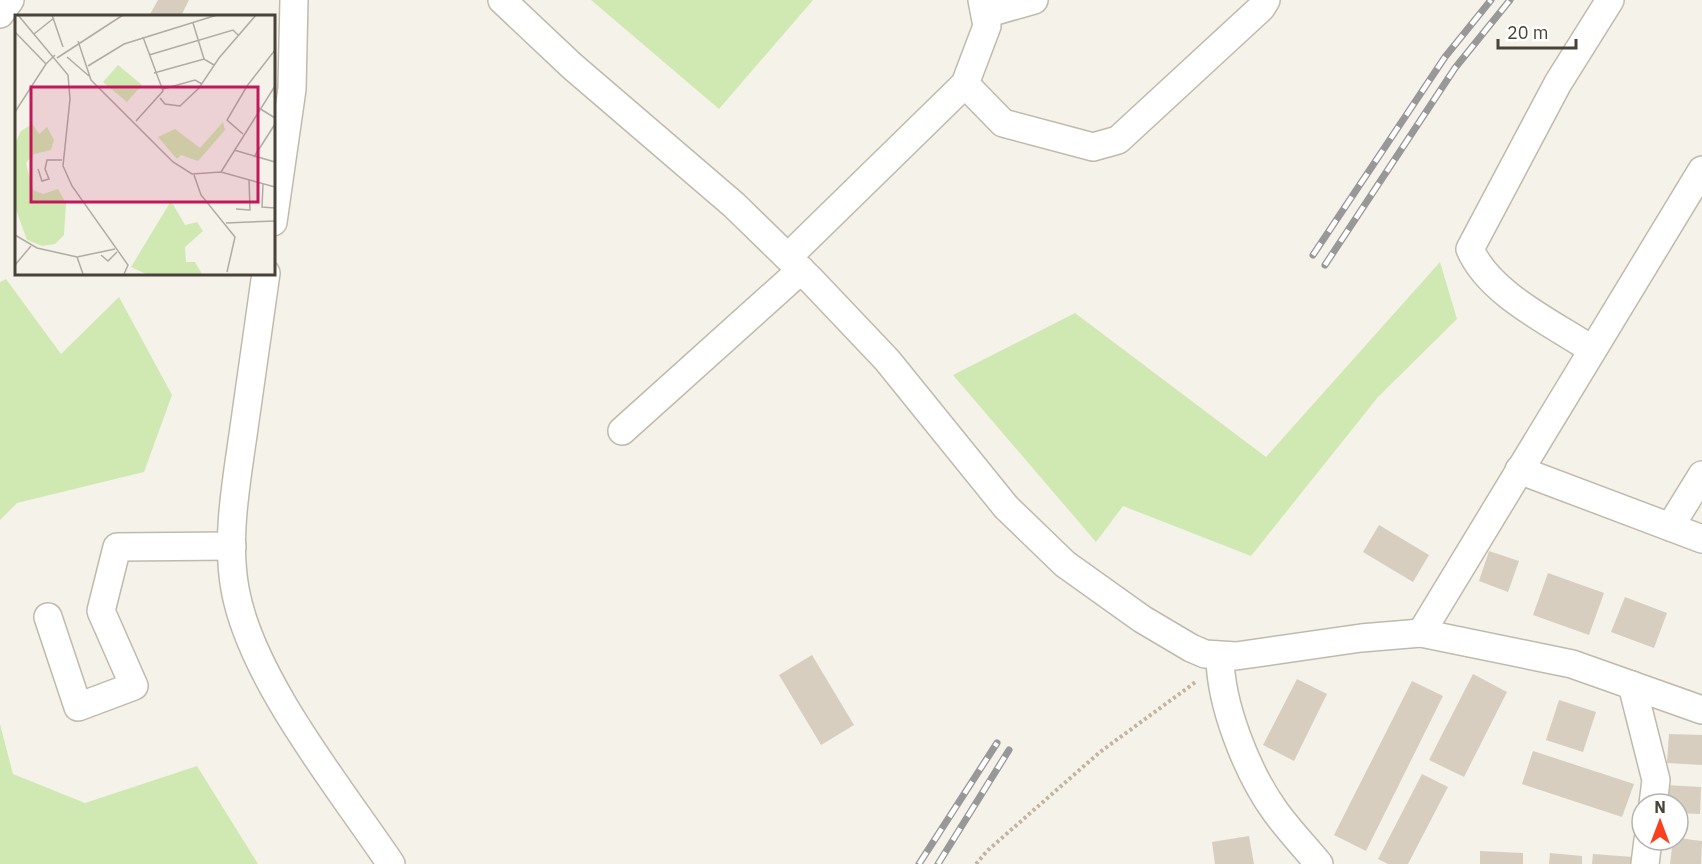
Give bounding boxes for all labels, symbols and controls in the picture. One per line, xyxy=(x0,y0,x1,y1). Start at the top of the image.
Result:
scale bar xyxy=(1498,12,1576,50)
inset map xyxy=(15,15,274,274)
text: 20 m xyxy=(1507,21,1549,44)
north arrow xyxy=(1630,792,1690,852)
text: N xyxy=(1654,797,1666,817)

